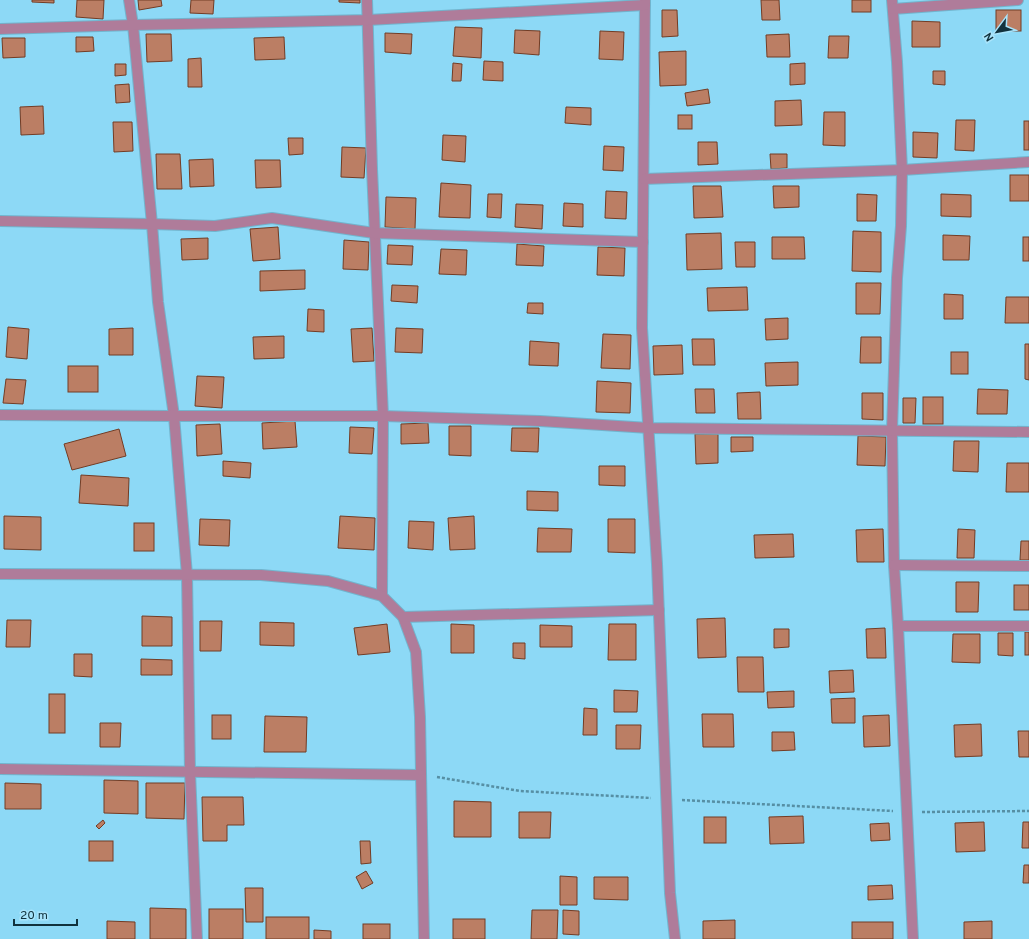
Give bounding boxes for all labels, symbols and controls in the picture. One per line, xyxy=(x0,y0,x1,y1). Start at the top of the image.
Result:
north arrow xyxy=(977,12,1017,52)
text: N xyxy=(981,30,997,44)
scale bar xyxy=(14,901,77,927)
text: 20 m xyxy=(20,908,48,924)

